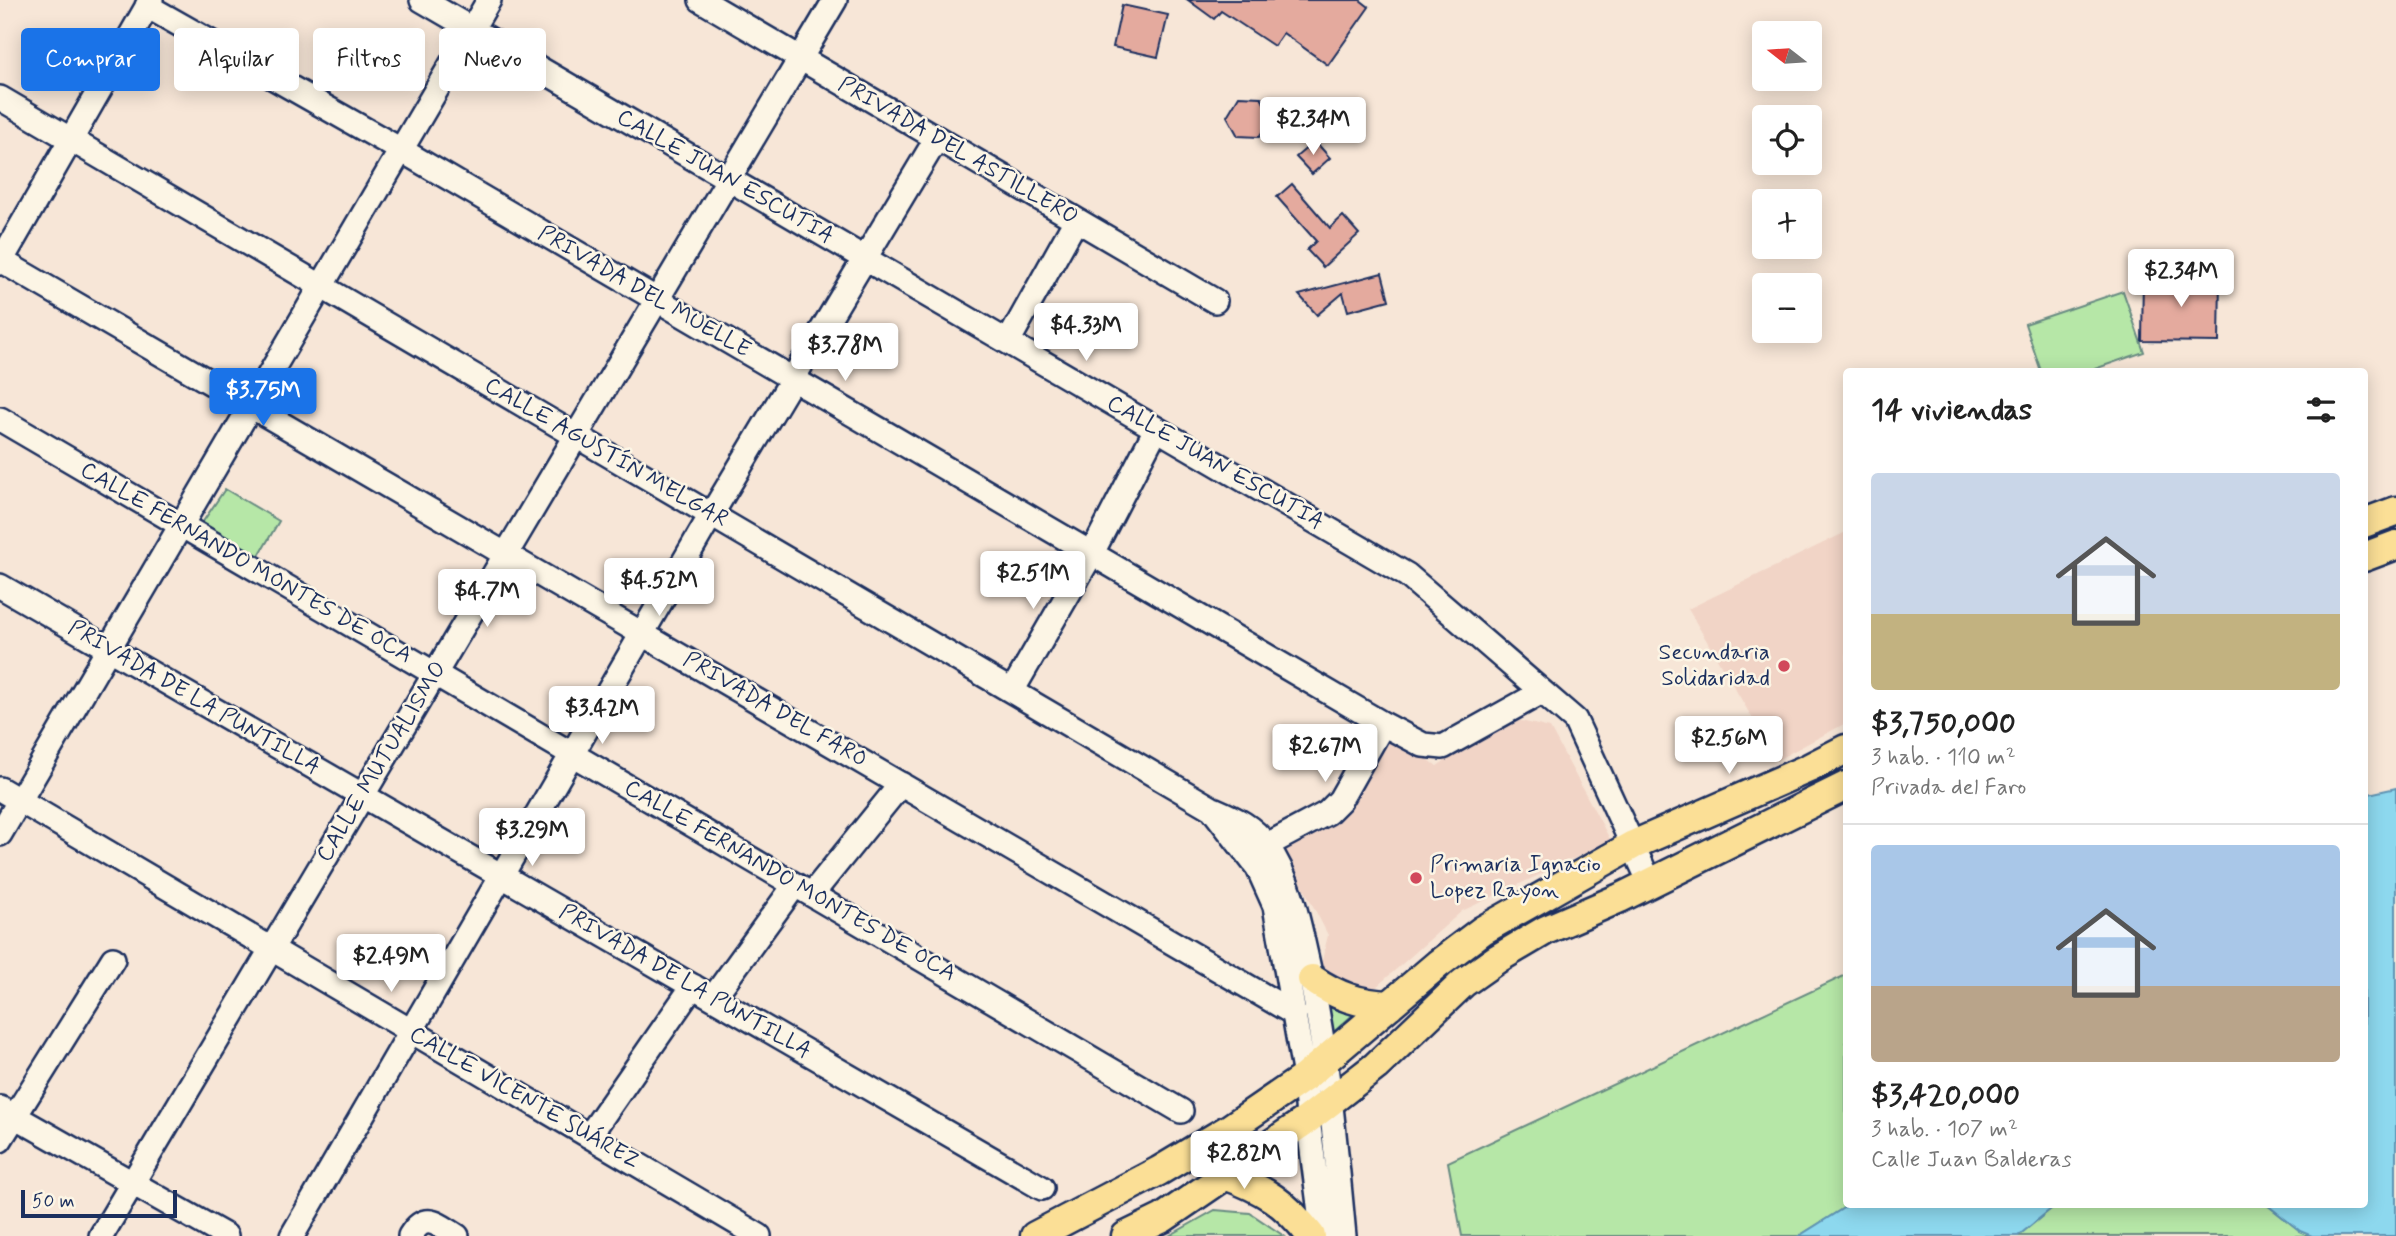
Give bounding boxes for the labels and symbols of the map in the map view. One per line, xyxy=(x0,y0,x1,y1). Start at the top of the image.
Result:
north arrow xyxy=(1752,21,1822,91)
street label: PRIVADA DEL ASTILLERO xyxy=(833,70,1083,232)
pin: $2.34M xyxy=(1256,97,1370,157)
street label: CALLE JUAN ESCUTIA xyxy=(611,103,839,251)
street label: PRIVADA DEL MUELLE xyxy=(532,219,756,365)
pin: $2.34M xyxy=(2124,250,2238,309)
pin: $4.33M xyxy=(1029,304,1143,363)
pin: $3.78M xyxy=(788,324,902,383)
pin: $3.75M xyxy=(206,368,320,428)
street label: CALLE AGUSTÍN MELGAR xyxy=(479,371,733,535)
street label: CALLE JUAN ESCUTIA xyxy=(1101,389,1329,537)
street label: CALLE FERNANDO MONTES DE OCA xyxy=(74,455,418,671)
pin: $2.51M xyxy=(976,552,1090,611)
pin: $4.52M xyxy=(602,558,716,618)
pin: $4.7M xyxy=(438,570,536,629)
street label: PRIVADA DE LA PUNTILLA xyxy=(62,613,326,783)
place label: Secundaria Solidaridad xyxy=(1659,638,1770,694)
street label: PRIVADA DEL FARO xyxy=(678,645,872,775)
street label: CALLE MUTUALISMO xyxy=(310,656,454,868)
marker: Secundaria Solidaridad xyxy=(1776,658,1792,674)
pin: $3.42M xyxy=(545,686,659,746)
pin: $2.56M xyxy=(1672,716,1786,776)
pin: $2.67M xyxy=(1268,724,1382,784)
street label: CALLE FERNANDO MONTES DE OCA xyxy=(618,773,962,989)
pin: $3.29M xyxy=(475,808,589,868)
place label: Primaria Ignacio Lopez Rayon xyxy=(1430,850,1601,906)
marker: Primaria Ignacio Lopez Rayon xyxy=(1408,870,1424,886)
street label: PRIVADA DE LA PUNTILLA xyxy=(553,897,817,1067)
pin: $2.49M xyxy=(334,934,448,994)
street label: CALLE VICENTE SUÁREZ xyxy=(403,1020,645,1176)
pin: $2.82M xyxy=(1187,1132,1301,1191)
scale bar xyxy=(21,1187,177,1219)

